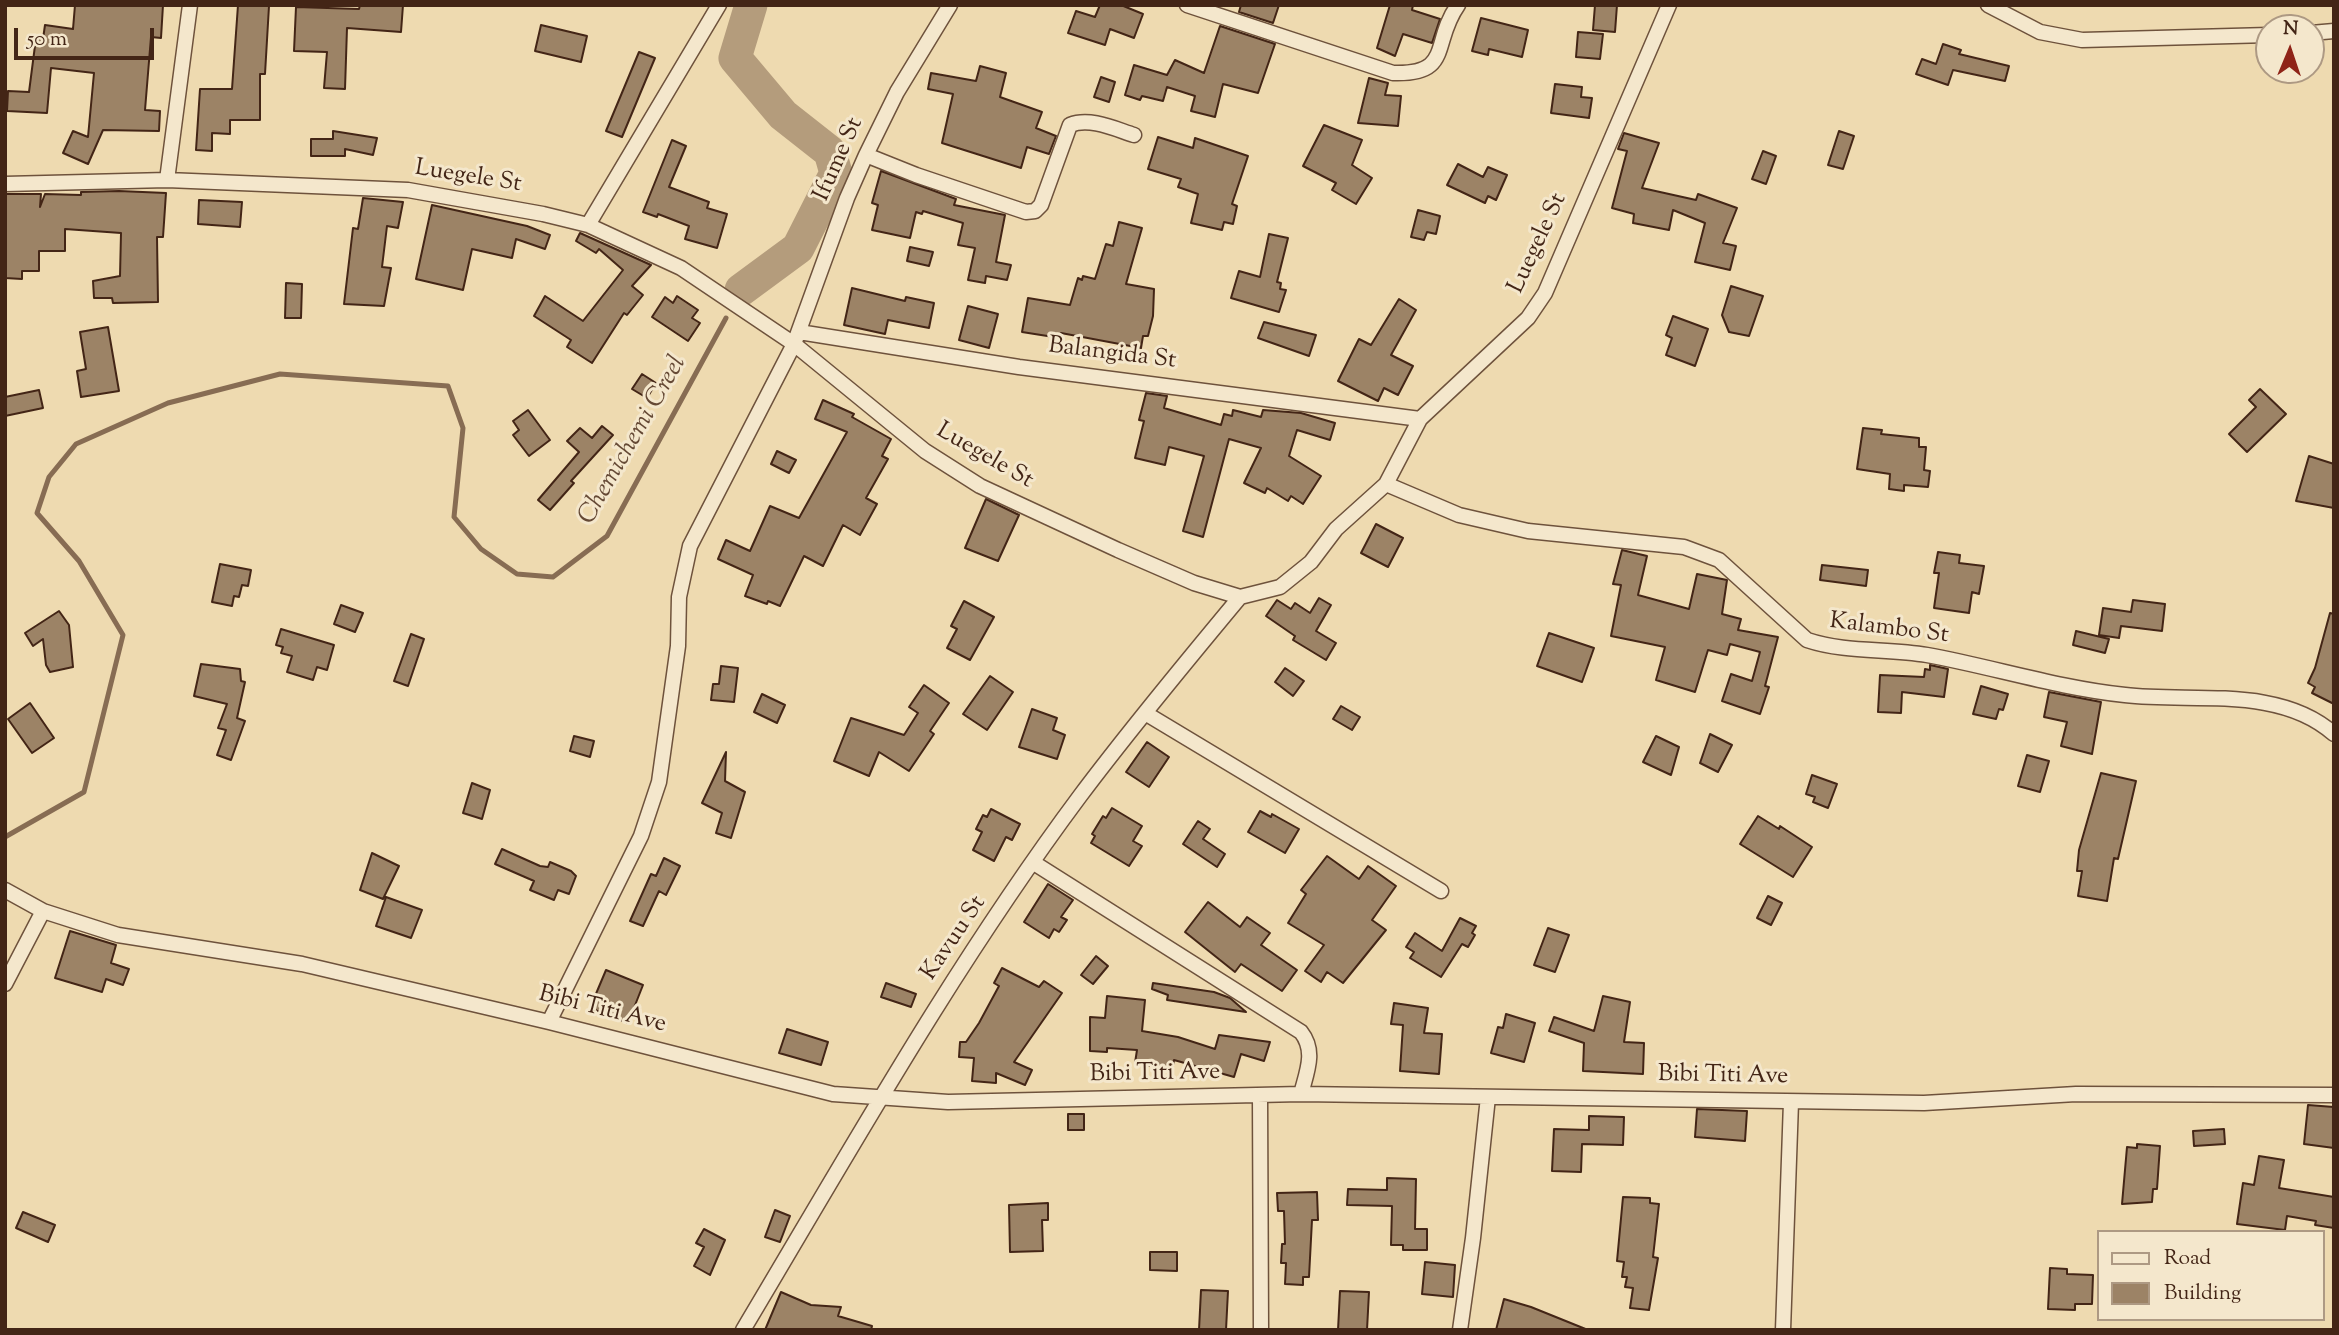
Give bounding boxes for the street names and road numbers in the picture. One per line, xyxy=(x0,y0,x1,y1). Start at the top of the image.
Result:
street label: Ifume St xyxy=(809,114,871,206)
street label: Luegele St xyxy=(413,155,523,201)
street label: Luegele St xyxy=(1503,189,1575,299)
street label: Balangida St xyxy=(1046,333,1178,377)
street label: Luegele St xyxy=(930,418,1038,496)
street label: Kalambo St xyxy=(1828,608,1950,652)
street label: Kavuu St xyxy=(916,891,994,987)
street label: Bibi Titi Ave xyxy=(535,981,669,1041)
street label: Bibi Titi Ave xyxy=(1090,1059,1220,1091)
street label: Bibi Titi Ave xyxy=(1658,1061,1788,1093)

